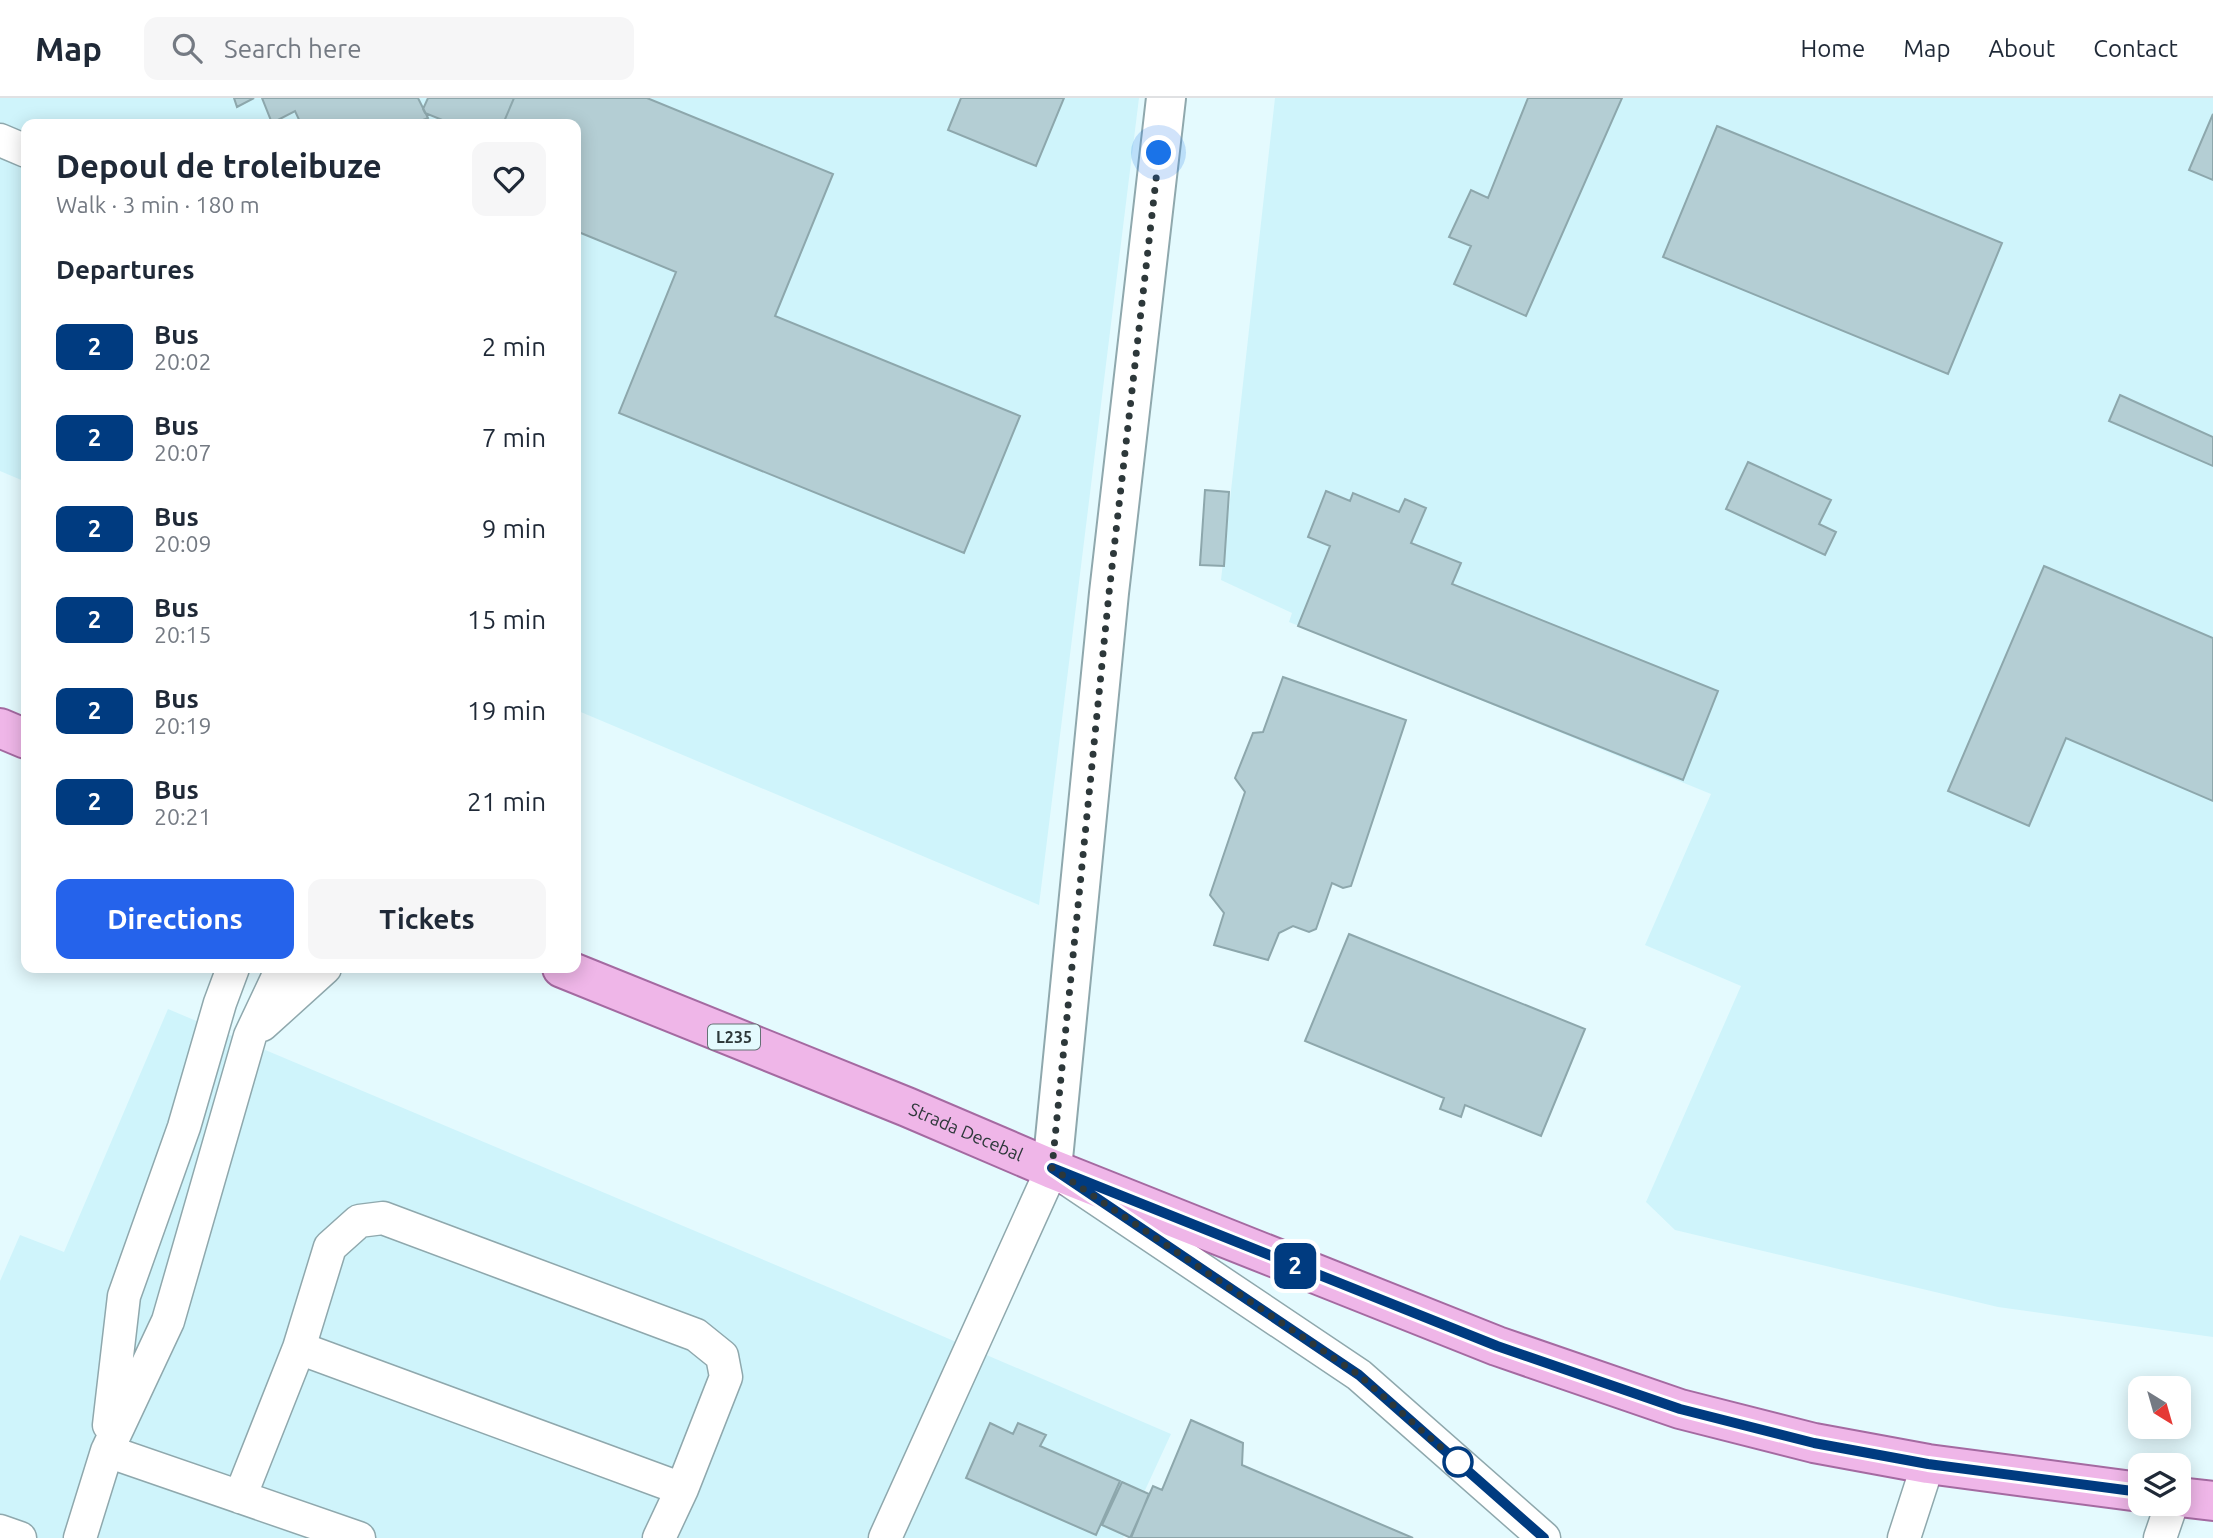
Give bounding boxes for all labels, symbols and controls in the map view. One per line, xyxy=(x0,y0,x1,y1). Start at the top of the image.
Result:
search box xyxy=(144,17,634,80)
icon: search xyxy=(168,29,206,67)
text: Map xyxy=(35,30,102,67)
text: Search here xyxy=(224,34,362,63)
text: Home xyxy=(1800,35,1865,62)
text: Map xyxy=(1903,35,1950,62)
text: About xyxy=(1988,35,2055,62)
text: Contact xyxy=(2093,35,2178,62)
your location xyxy=(1141,135,1176,170)
button: heart xyxy=(472,142,546,216)
text: Depoul de troleibuze xyxy=(56,147,382,184)
text: Walk · 3 min · 180 m xyxy=(56,192,260,217)
text: Departures xyxy=(56,255,194,284)
text: Bus xyxy=(154,320,199,349)
text: 2 min xyxy=(482,332,546,361)
text: 2 xyxy=(88,333,101,360)
text: 20:02 xyxy=(154,349,212,374)
text: Bus xyxy=(154,411,199,440)
text: 7 min xyxy=(482,423,546,452)
text: 2 xyxy=(88,424,101,451)
text: 20:07 xyxy=(154,440,212,465)
text: Bus xyxy=(154,502,199,531)
text: 9 min xyxy=(482,514,546,543)
text: 2 xyxy=(88,515,101,542)
text: 20:09 xyxy=(154,531,212,556)
text: Bus xyxy=(154,593,199,622)
text: 15 min xyxy=(467,605,546,634)
text: 2 xyxy=(88,606,101,633)
text: 20:15 xyxy=(154,622,212,647)
text: Bus xyxy=(154,684,199,713)
text: 19 min xyxy=(467,696,546,725)
text: 2 xyxy=(88,697,101,724)
text: 20:19 xyxy=(154,713,212,738)
text: Bus xyxy=(154,775,199,804)
text: 21 min xyxy=(467,787,546,816)
text: 2 xyxy=(88,788,101,815)
text: 20:21 xyxy=(154,804,212,829)
button: Directions xyxy=(56,879,294,959)
button: Tickets xyxy=(308,879,546,959)
road number: L235 xyxy=(708,1024,760,1049)
street label: Strada Decebal xyxy=(906,1098,1027,1165)
line badge: 2 xyxy=(1272,1243,1318,1289)
text: 2 xyxy=(1288,1252,1302,1279)
north arrow xyxy=(2128,1376,2191,1438)
map controls xyxy=(2128,1376,2191,1516)
unlabelled marker xyxy=(1443,1447,1473,1477)
button: layers xyxy=(2128,1453,2191,1516)

